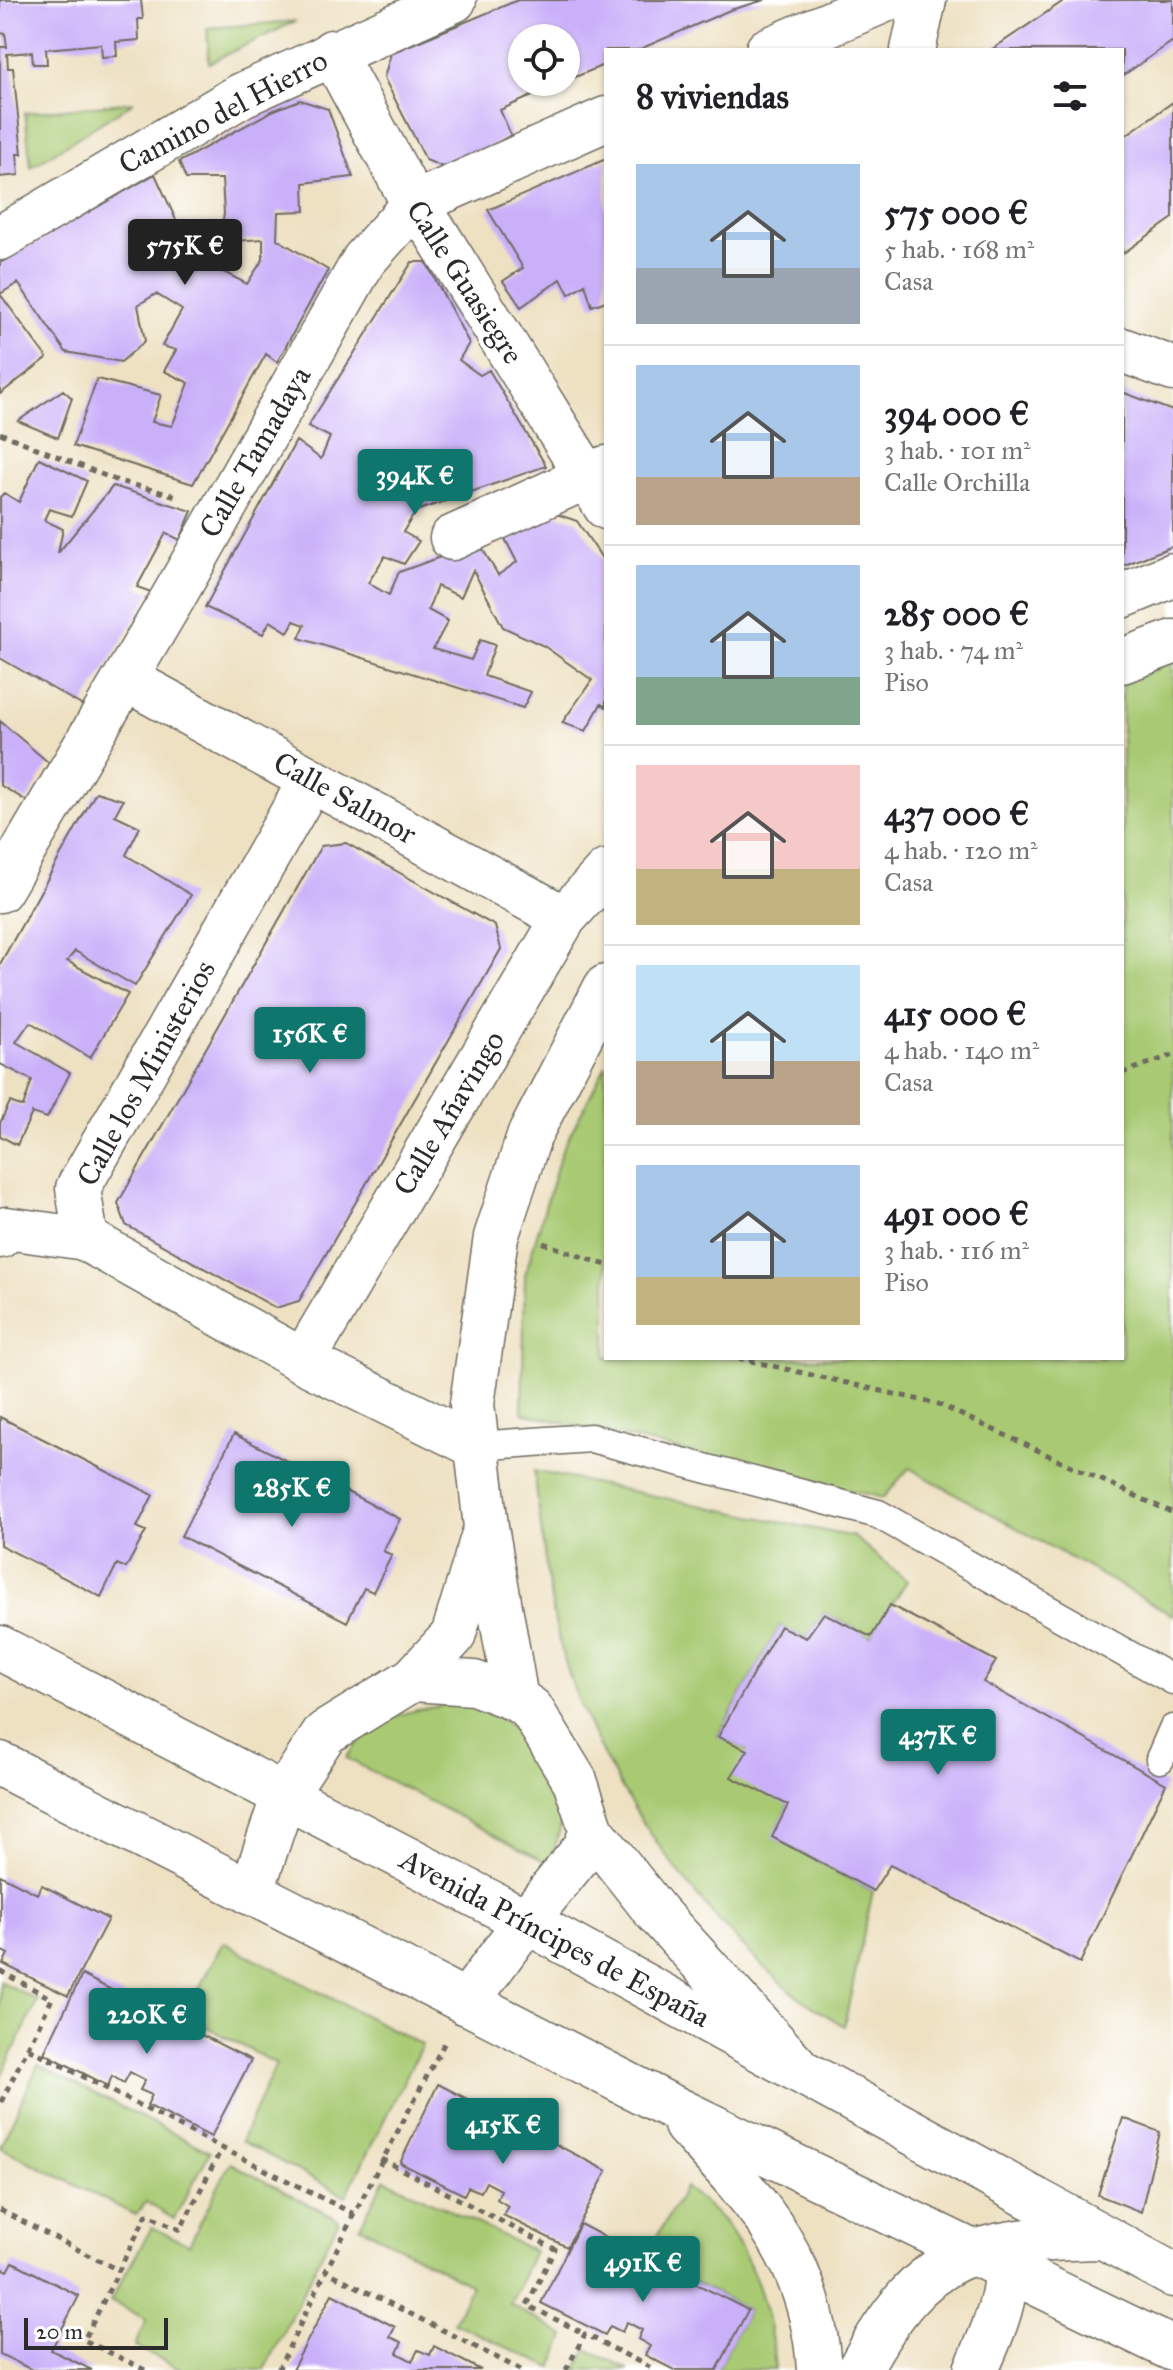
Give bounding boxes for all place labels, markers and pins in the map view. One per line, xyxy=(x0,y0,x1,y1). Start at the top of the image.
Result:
pin: 575K € xyxy=(120,219,250,287)
pin: 394K € xyxy=(350,449,480,517)
pin: 156K € xyxy=(245,1007,375,1075)
pin: 285K € xyxy=(227,1461,357,1529)
pin: 437K € xyxy=(873,1709,1003,1777)
pin: 220K € xyxy=(82,1988,212,2056)
pin: 415K € xyxy=(438,2098,568,2166)
pin: 491K € xyxy=(578,2236,708,2304)

